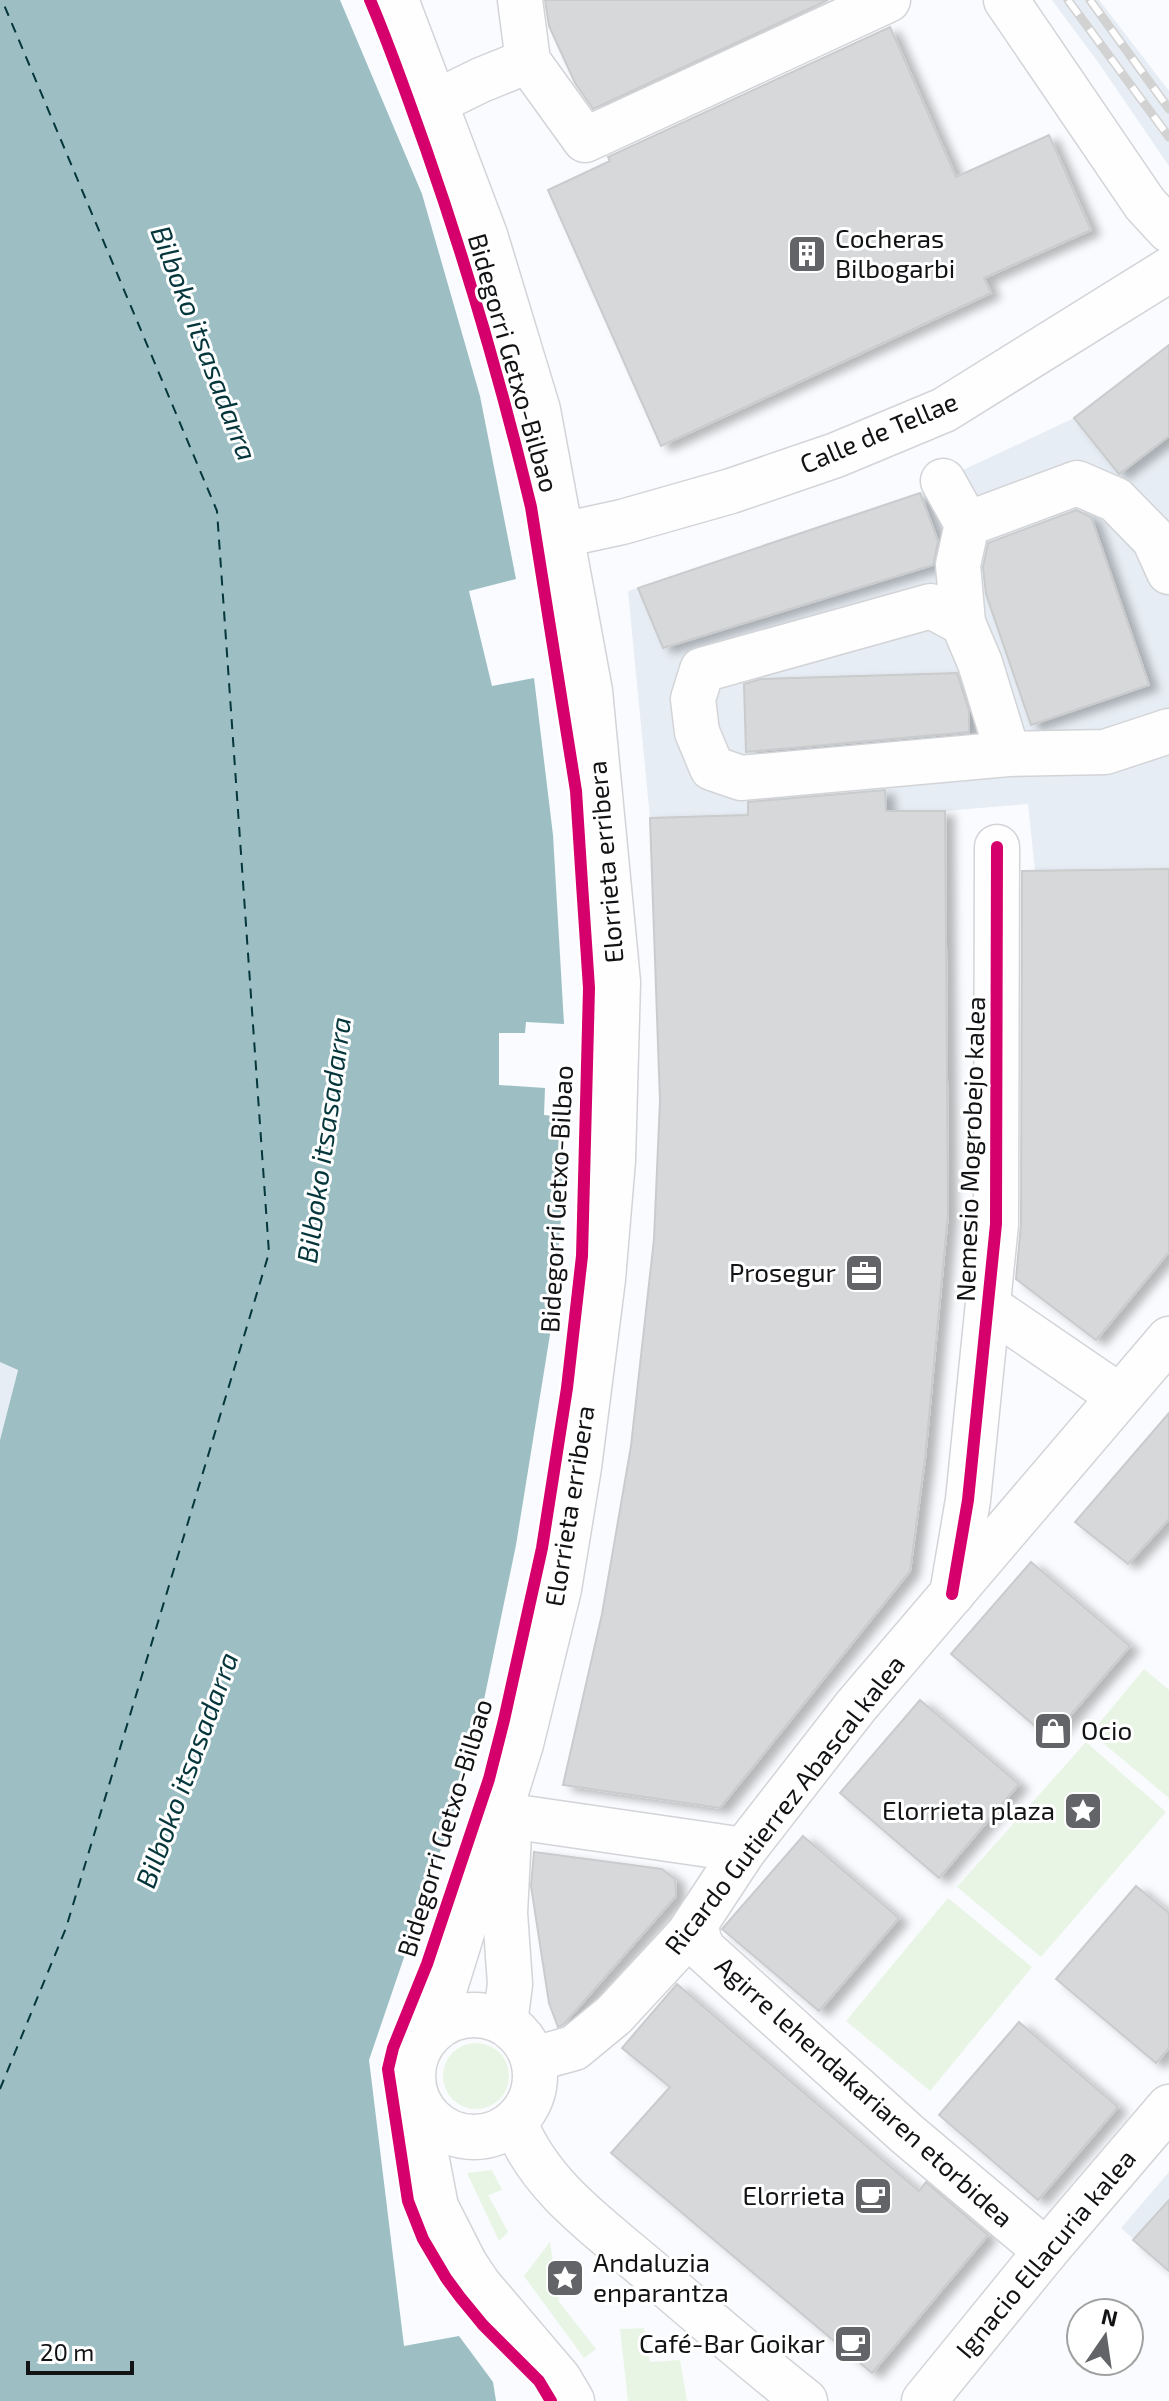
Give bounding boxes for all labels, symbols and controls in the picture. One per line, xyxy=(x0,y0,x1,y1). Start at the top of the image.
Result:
water label: Bilboko itsasadarra xyxy=(145,220,265,465)
place label: Cocheras Bilbogarbi xyxy=(835,222,955,283)
street label: Bidegorri Getxo-Bilbao xyxy=(463,230,566,496)
building icon: Cocheras Bilbogarbi xyxy=(786,233,828,275)
street label: Calle de Tellae xyxy=(795,384,962,479)
street label: Elorrieta erribera xyxy=(580,760,629,965)
street label: Nemesio Mogrobejo kalea xyxy=(949,996,990,1302)
water label: Bilboko itsasadarra xyxy=(289,1014,357,1265)
street label: Bidegorri Getxo-Bilbao xyxy=(533,1064,578,1334)
office icon: Prosegur xyxy=(843,1252,885,1294)
place label: Prosegur xyxy=(729,1256,836,1287)
street label: Elorrieta erribera xyxy=(537,1403,600,1608)
water label: Bilboko itsasadarra xyxy=(128,1647,245,1892)
street label: Ricardo Gutierrez Abascal kalea xyxy=(657,1648,910,1960)
street label: Bidegorri Getxo-Bilbao xyxy=(390,1695,498,1960)
shop icon: Ocio xyxy=(1032,1710,1074,1752)
place label: Ocio xyxy=(1081,1714,1132,1745)
place icon: Elorrieta plaza xyxy=(1062,1790,1104,1832)
place label: Elorrieta plaza xyxy=(882,1794,1055,1825)
street label: Agirre lehendakariaren etorbidea xyxy=(710,1949,1020,2233)
street label: Ignacio Ellacuria kalea xyxy=(949,2142,1141,2364)
cafe icon: Elorrieta xyxy=(852,2175,894,2217)
place label: Elorrieta xyxy=(743,2179,845,2210)
place label: Andaluzia enparantza xyxy=(593,2246,729,2307)
place icon: Andaluzia enparantza xyxy=(544,2257,586,2299)
north arrow xyxy=(1065,2297,1145,2377)
text: N xyxy=(1099,2302,1120,2331)
cafe icon: Café-Bar Goikar xyxy=(832,2323,874,2365)
scale bar xyxy=(28,2325,132,2375)
place label: Café-Bar Goikar xyxy=(639,2327,825,2358)
text: 20 m xyxy=(40,2337,94,2366)

